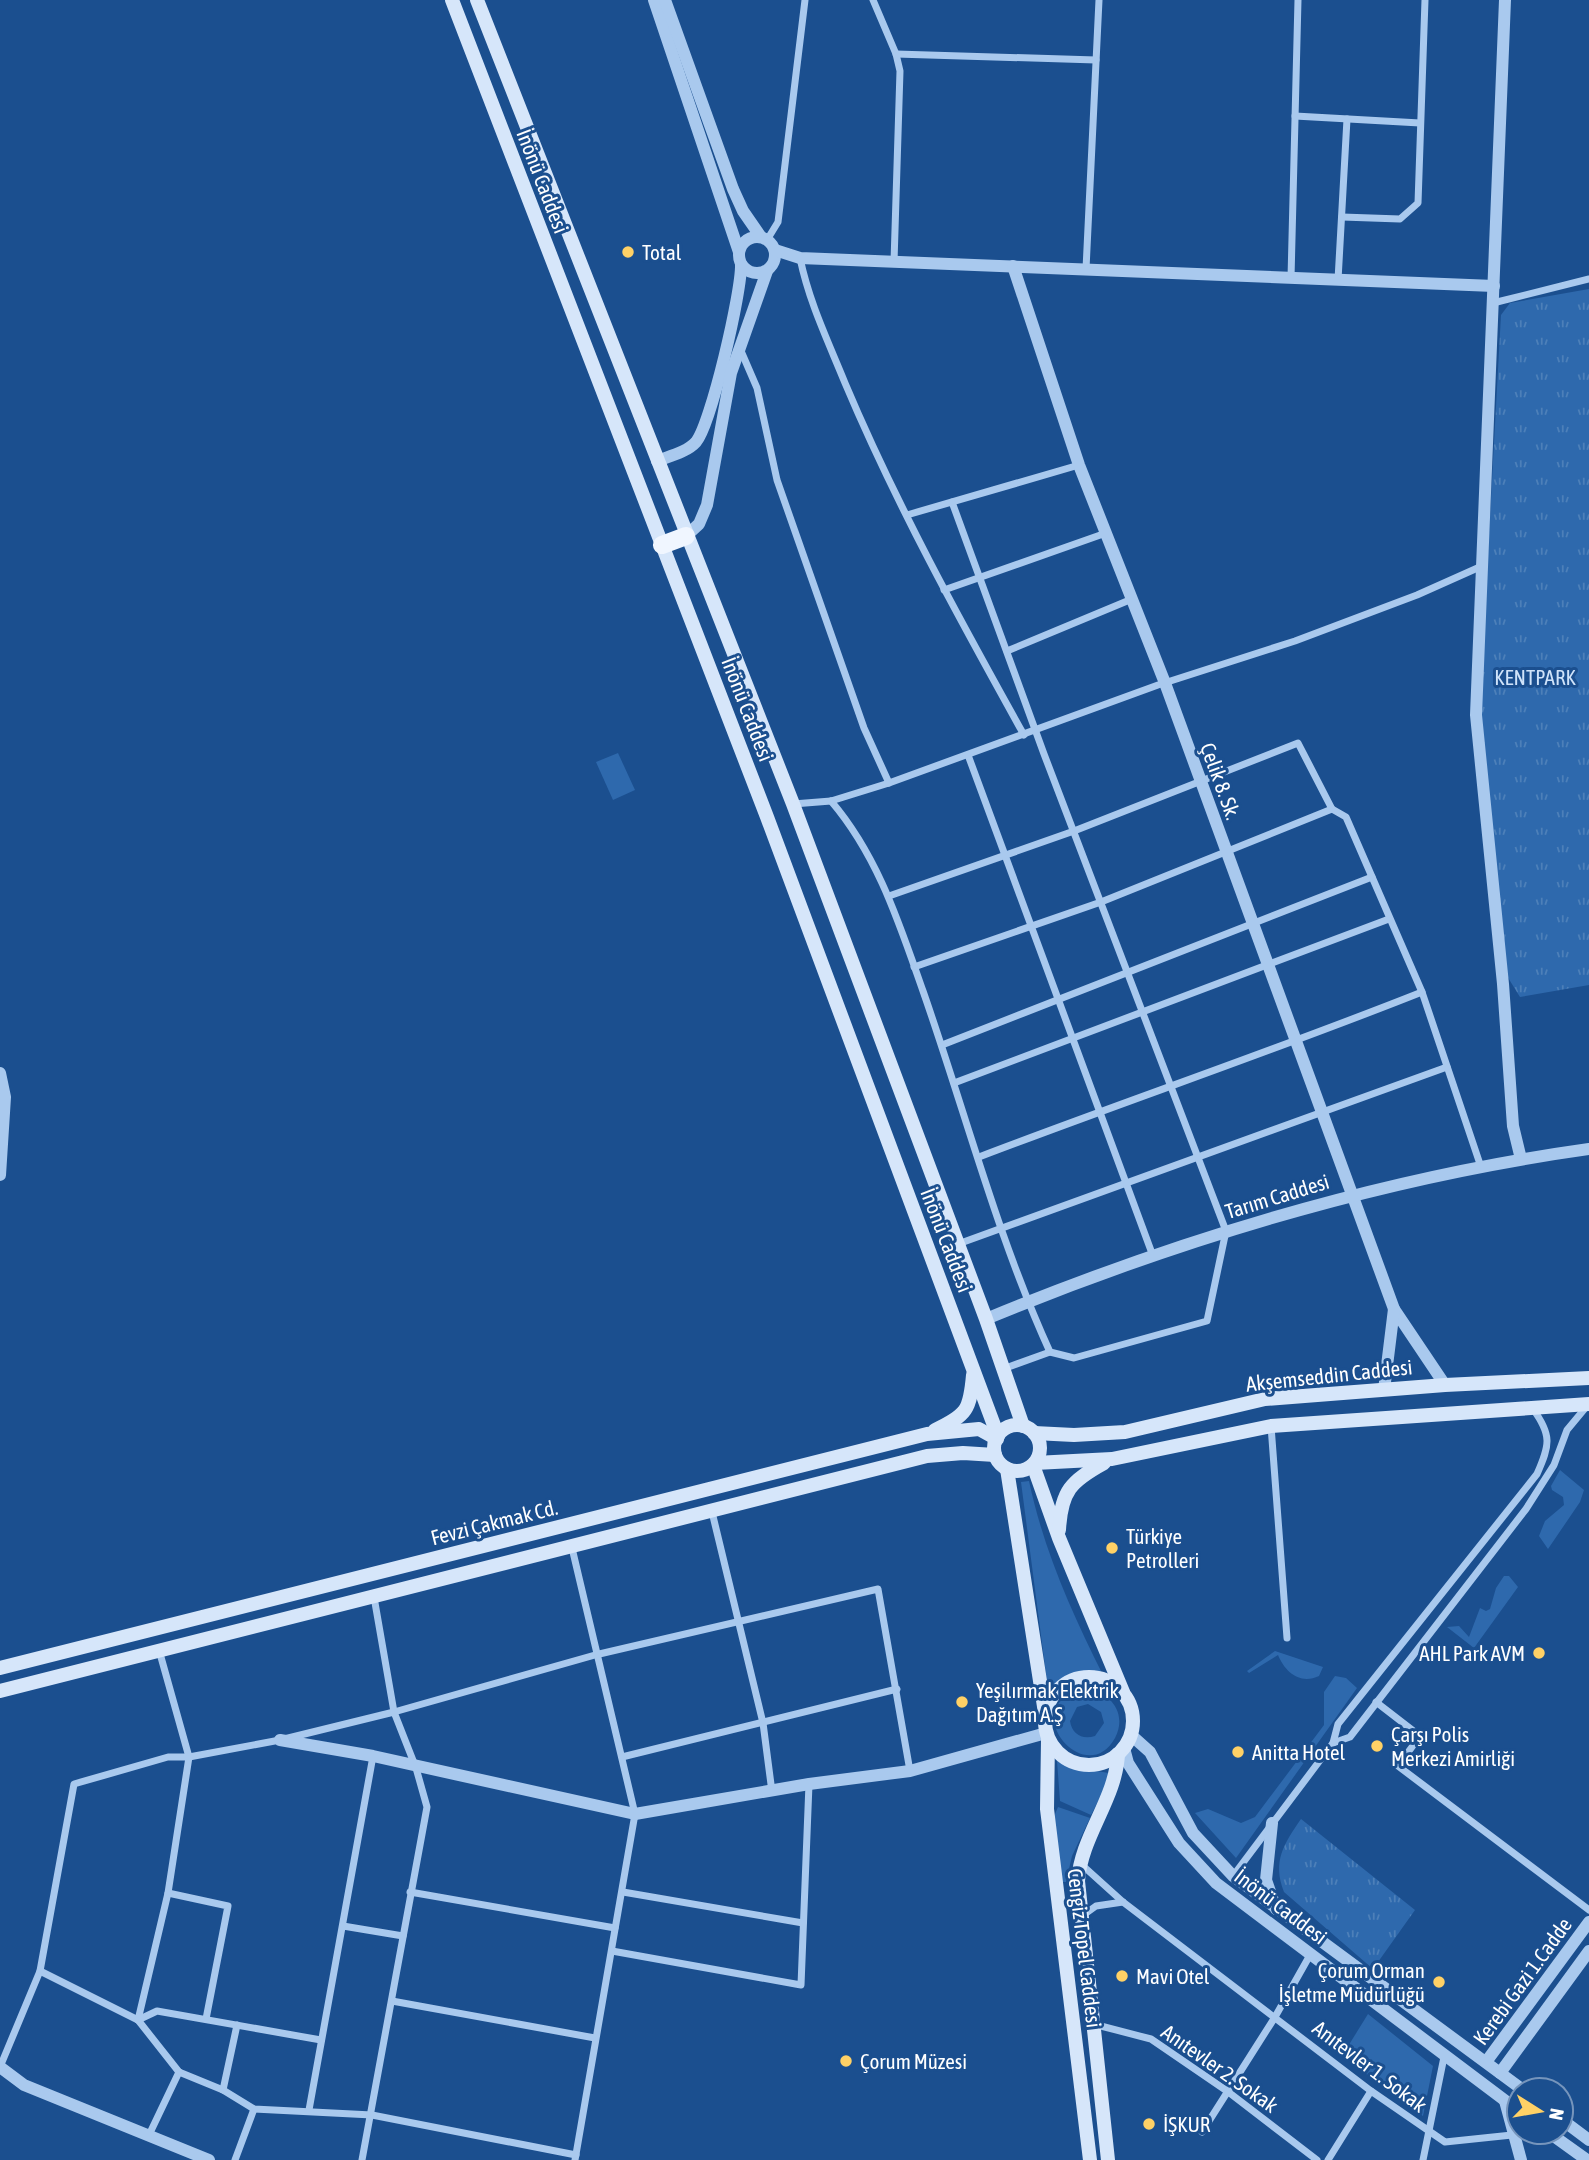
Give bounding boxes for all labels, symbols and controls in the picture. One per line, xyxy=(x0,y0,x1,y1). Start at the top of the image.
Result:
street label: İnönü Caddesi xyxy=(512,126,574,236)
place label: Total xyxy=(642,240,682,264)
marker: Total xyxy=(620,244,636,260)
street label: İnönü Caddesi xyxy=(717,654,779,764)
park label: KENTPARK xyxy=(1494,665,1576,689)
street label: Çelik 8. Sk. xyxy=(1196,739,1246,823)
street label: Tarım Caddesi xyxy=(1222,1169,1332,1223)
street label: İnönü Caddesi xyxy=(916,1185,978,1295)
street label: Akşemseddin Caddesi xyxy=(1245,1354,1413,1396)
street label: Fevzi Çakmak Cd. xyxy=(428,1495,560,1549)
place label: Türkiye Petrolleri xyxy=(1126,1524,1199,1572)
marker: Türkiye Petrolleri xyxy=(1104,1540,1120,1556)
place label: AHL Park AVM xyxy=(1419,1641,1525,1665)
marker: AHL Park AVM xyxy=(1531,1645,1547,1661)
place label: Yeşilırmak Elektrik Dağıtım A.Ş xyxy=(976,1678,1119,1726)
marker: Yeşilırmak Elektrik Dağıtım A.Ş xyxy=(954,1694,970,1710)
place label: Çarşı Polis Merkezi Amirliği xyxy=(1391,1722,1515,1770)
marker: Çarşı Polis Merkezi Amirliği xyxy=(1369,1738,1385,1754)
place label: Anitta Hotel xyxy=(1252,1740,1345,1764)
marker: Anitta Hotel xyxy=(1230,1744,1246,1760)
street label: İnönü Caddesi xyxy=(1230,1863,1332,1949)
street label: Cengiz Topel Caddesi xyxy=(1063,1867,1107,2029)
street label: Kerebi Gazi 1.Cadde xyxy=(1468,1913,1576,2049)
place label: Çorum Orman İşletme Müdürlüğü xyxy=(1278,1958,1425,2006)
place label: Mavi Otel xyxy=(1136,1964,1210,1988)
marker: Mavi Otel xyxy=(1114,1968,1130,1984)
marker: Çorum Orman İşletme Müdürlüğü xyxy=(1431,1974,1447,1990)
street label: Anıtevler 1. Sokak xyxy=(1308,2015,1432,2117)
street label: Anıtevler 2. Sokak xyxy=(1157,2019,1283,2117)
place label: Çorum Müzesi xyxy=(860,2049,967,2073)
marker: Çorum Müzesi xyxy=(838,2053,854,2069)
north arrow xyxy=(1505,2076,1575,2146)
text: N xyxy=(1545,2107,1569,2122)
place label: İŞKUR xyxy=(1163,2112,1211,2136)
marker: İŞKUR xyxy=(1141,2116,1157,2132)

